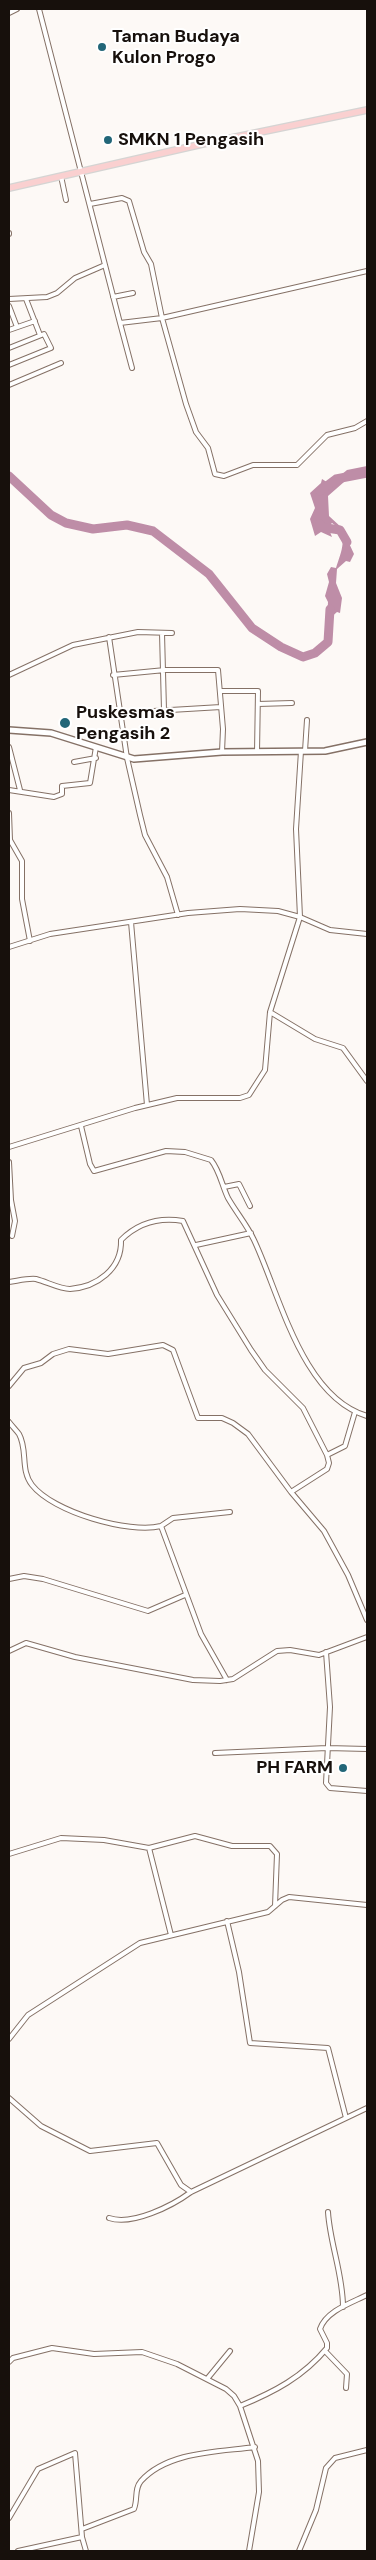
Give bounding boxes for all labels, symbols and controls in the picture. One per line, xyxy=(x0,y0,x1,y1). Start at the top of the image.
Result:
place label: Taman Budaya Kulon Progo xyxy=(112,26,240,68)
marker: Taman Budaya Kulon Progo xyxy=(96,41,108,53)
place label: SMKN 1 Pengasih xyxy=(118,129,264,151)
marker: SMKN 1 Pengasih xyxy=(102,134,114,146)
place label: Puskesmas Pengasih 2 xyxy=(76,702,175,744)
marker: Puskesmas Pengasih 2 xyxy=(58,716,72,730)
place label: PH FARM xyxy=(256,1757,333,1779)
marker: PH FARM xyxy=(337,1762,349,1774)

